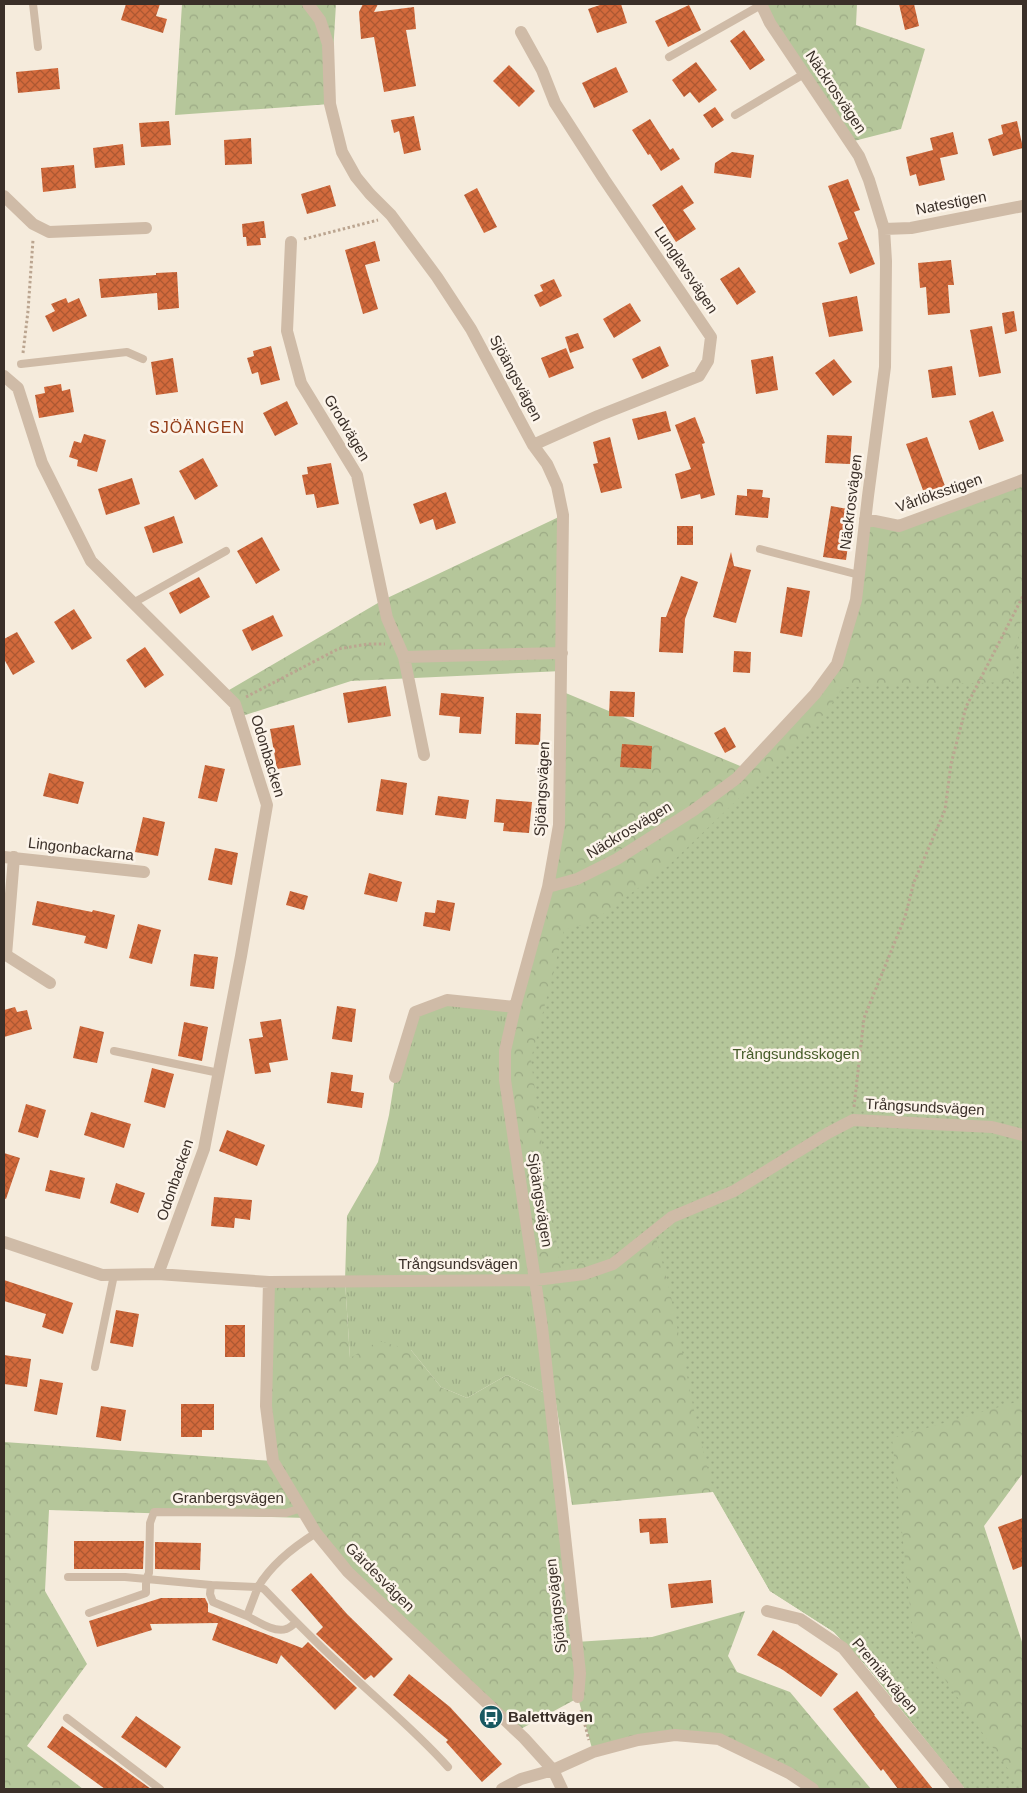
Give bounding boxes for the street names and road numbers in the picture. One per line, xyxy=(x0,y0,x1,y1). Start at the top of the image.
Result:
street label: Näckrosvägen xyxy=(803,47,870,136)
street label: Natestigen xyxy=(914,187,988,218)
street label: Lunglavsvägen xyxy=(651,223,722,316)
street label: Sjöängsvägen xyxy=(487,332,546,424)
street label: Grodvägen xyxy=(321,392,374,464)
street label: Näckrosvägen xyxy=(836,453,865,551)
street label: Vårlöksstigen xyxy=(893,470,984,515)
street label: Odonbacken xyxy=(248,713,289,799)
street label: Sjöängsvägen xyxy=(531,741,552,837)
street label: Näckrosvägen xyxy=(583,798,674,862)
street label: Lingonbackarna xyxy=(27,834,136,864)
street label: Trångsundsvägen xyxy=(865,1095,985,1118)
street label: Odonbacken xyxy=(153,1137,196,1223)
street label: Sjöängsvägen xyxy=(525,1152,556,1248)
street label: Trångsundsvägen xyxy=(398,1255,518,1272)
street label: Granbergsvägen xyxy=(172,1489,284,1506)
street label: Gärdesvägen xyxy=(343,1539,418,1614)
street label: Sjöängsvägen xyxy=(542,1558,569,1654)
street label: Premiärvägen xyxy=(849,1634,922,1717)

